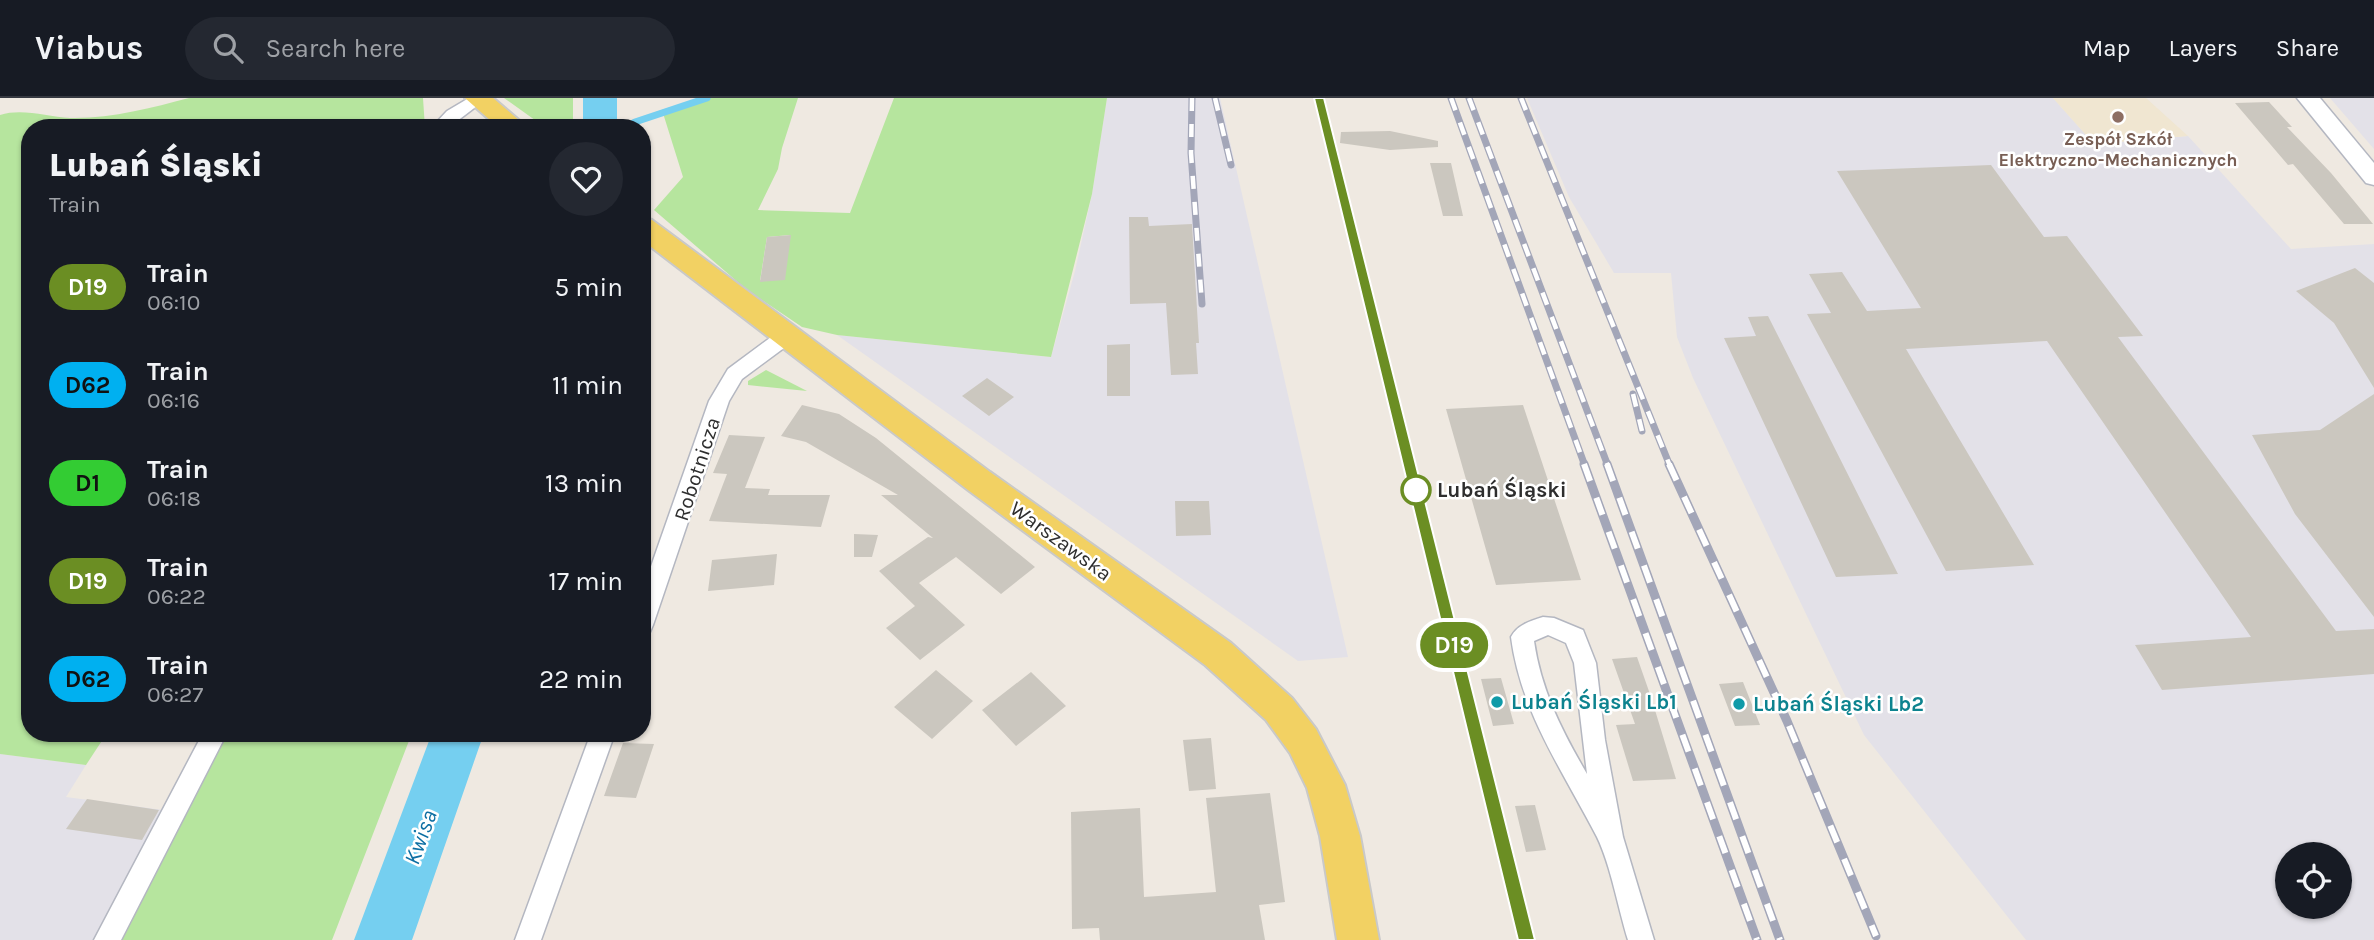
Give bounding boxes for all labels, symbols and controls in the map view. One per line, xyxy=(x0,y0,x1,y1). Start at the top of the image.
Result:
search box xyxy=(185,17,675,80)
text: Viabus xyxy=(35,29,143,67)
icon: search xyxy=(209,29,247,67)
text: Search here xyxy=(265,33,405,64)
text: Map xyxy=(2083,34,2131,62)
text: Layers xyxy=(2169,34,2238,62)
text: Share xyxy=(2276,34,2339,62)
marker: Zespół Szkół Elektryczno-Mechanicznych xyxy=(2110,109,2126,125)
place label: Zespół Szkół Elektryczno-Mechanicznych xyxy=(1998,128,2238,171)
button: heart xyxy=(549,142,623,216)
text: Lubań Śląski xyxy=(49,146,263,184)
text: Train xyxy=(49,191,101,218)
text: Train xyxy=(147,258,209,289)
text: 5 min xyxy=(554,272,623,303)
text: D19 xyxy=(68,273,107,301)
text: 06:10 xyxy=(147,289,200,316)
text: Train xyxy=(147,356,209,387)
text: 11 min xyxy=(552,370,623,401)
text: D62 xyxy=(65,371,110,399)
text: 06:16 xyxy=(147,387,200,414)
street label: Robotnicza xyxy=(669,414,725,524)
text: Train xyxy=(147,454,209,485)
text: 13 min xyxy=(545,468,623,499)
text: D1 xyxy=(75,469,100,497)
marker: Lubań Śląski xyxy=(1401,475,1431,505)
place label: Lubań Śląski xyxy=(1437,476,1567,502)
text: 06:18 xyxy=(147,485,201,512)
street label: Warszawska xyxy=(1006,496,1116,586)
text: Train xyxy=(147,552,209,583)
text: 17 min xyxy=(548,566,623,597)
text: D19 xyxy=(68,567,107,595)
text: 06:22 xyxy=(147,583,206,610)
line badge: D19 xyxy=(1414,622,1494,668)
text: D19 xyxy=(1434,631,1474,659)
text: Train xyxy=(147,650,209,681)
text: 22 min xyxy=(539,664,623,695)
text: D62 xyxy=(65,665,110,693)
text: 06:27 xyxy=(147,681,203,708)
place label: Lubań Śląski Lb1 xyxy=(1511,688,1677,714)
place label: Lubań Śląski Lb2 xyxy=(1753,690,1924,716)
marker: Lubań Śląski Lb1 xyxy=(1489,694,1505,710)
marker: Lubań Śląski Lb2 xyxy=(1731,696,1747,712)
water label: Kwisa xyxy=(398,806,443,868)
map controls xyxy=(2275,842,2352,919)
button: locate xyxy=(2275,842,2352,919)

